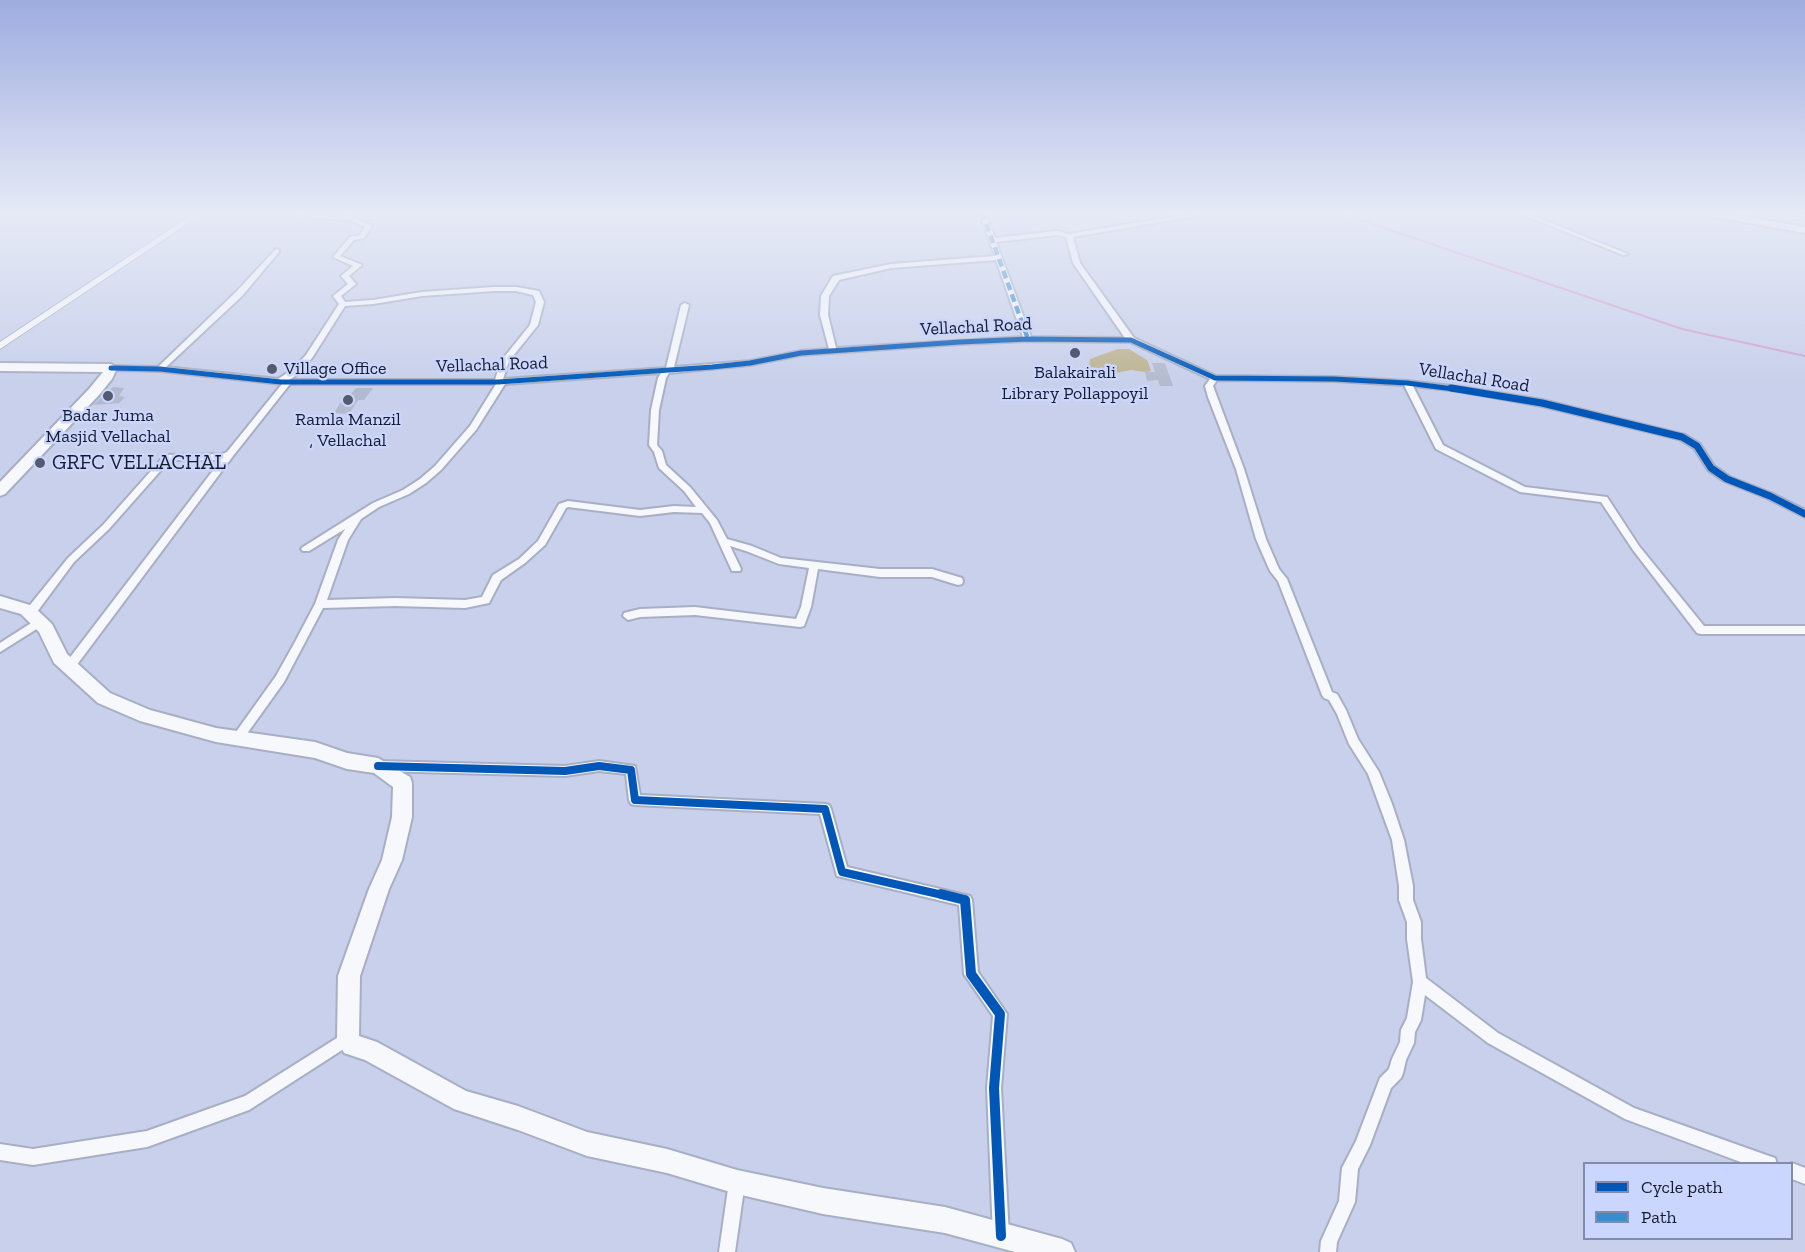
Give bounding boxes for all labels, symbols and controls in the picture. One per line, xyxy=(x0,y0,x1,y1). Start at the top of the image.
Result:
street label: Vellachal Road xyxy=(920,313,1032,341)
marker: Balakairali Library Pollappoyil xyxy=(1068,346,1082,360)
street label: Vellachal Road xyxy=(436,352,548,378)
place label: Village Office xyxy=(284,358,387,380)
street label: Vellachal Road xyxy=(1417,359,1531,397)
marker: Village Office xyxy=(265,362,279,376)
place label: Balakairali Library Pollappoyil xyxy=(1002,362,1148,404)
marker: Badar Juma Masjid Vellachal xyxy=(101,389,115,403)
marker: Ramla Manzil , Vellachal xyxy=(341,393,355,407)
place label: Badar Juma Masjid Vellachal xyxy=(46,405,170,448)
place label: Ramla Manzil , Vellachal xyxy=(295,409,401,452)
place label: GRFC VELLACHAL xyxy=(52,450,226,476)
marker: GRFC VELLACHAL xyxy=(33,456,47,470)
legend xyxy=(1583,1162,1793,1240)
text: Cycle path xyxy=(1641,1176,1723,1198)
text: Path xyxy=(1641,1206,1677,1228)

